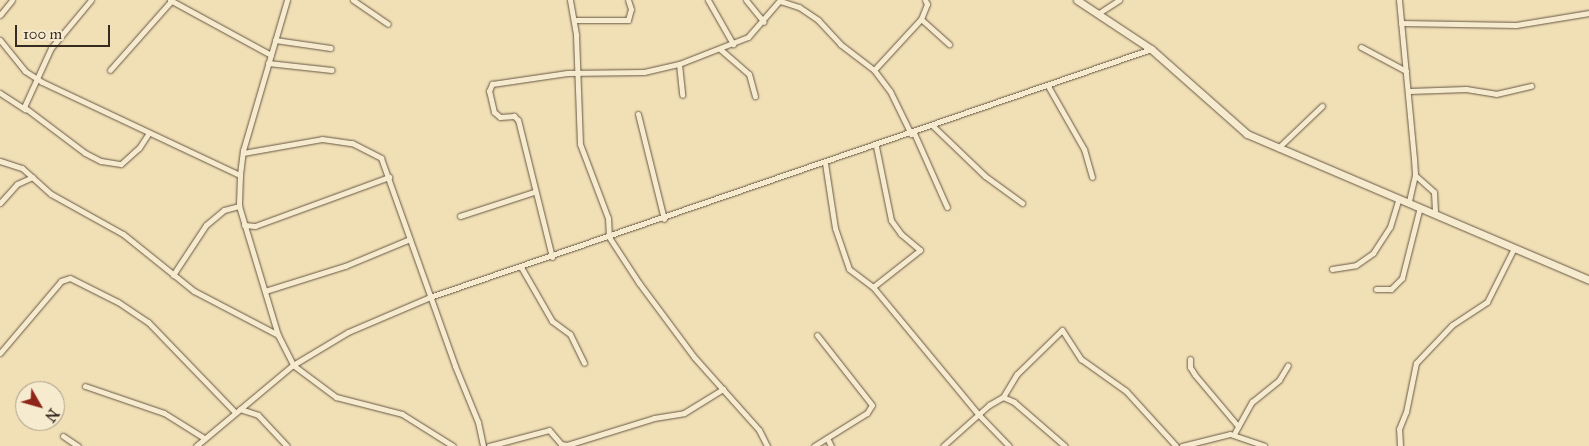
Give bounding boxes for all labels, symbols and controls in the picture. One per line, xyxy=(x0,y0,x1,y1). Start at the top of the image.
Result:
scale bar xyxy=(18,15,112,47)
text: 100 m xyxy=(23,25,62,43)
north arrow xyxy=(15,381,65,431)
text: N xyxy=(41,405,62,425)

